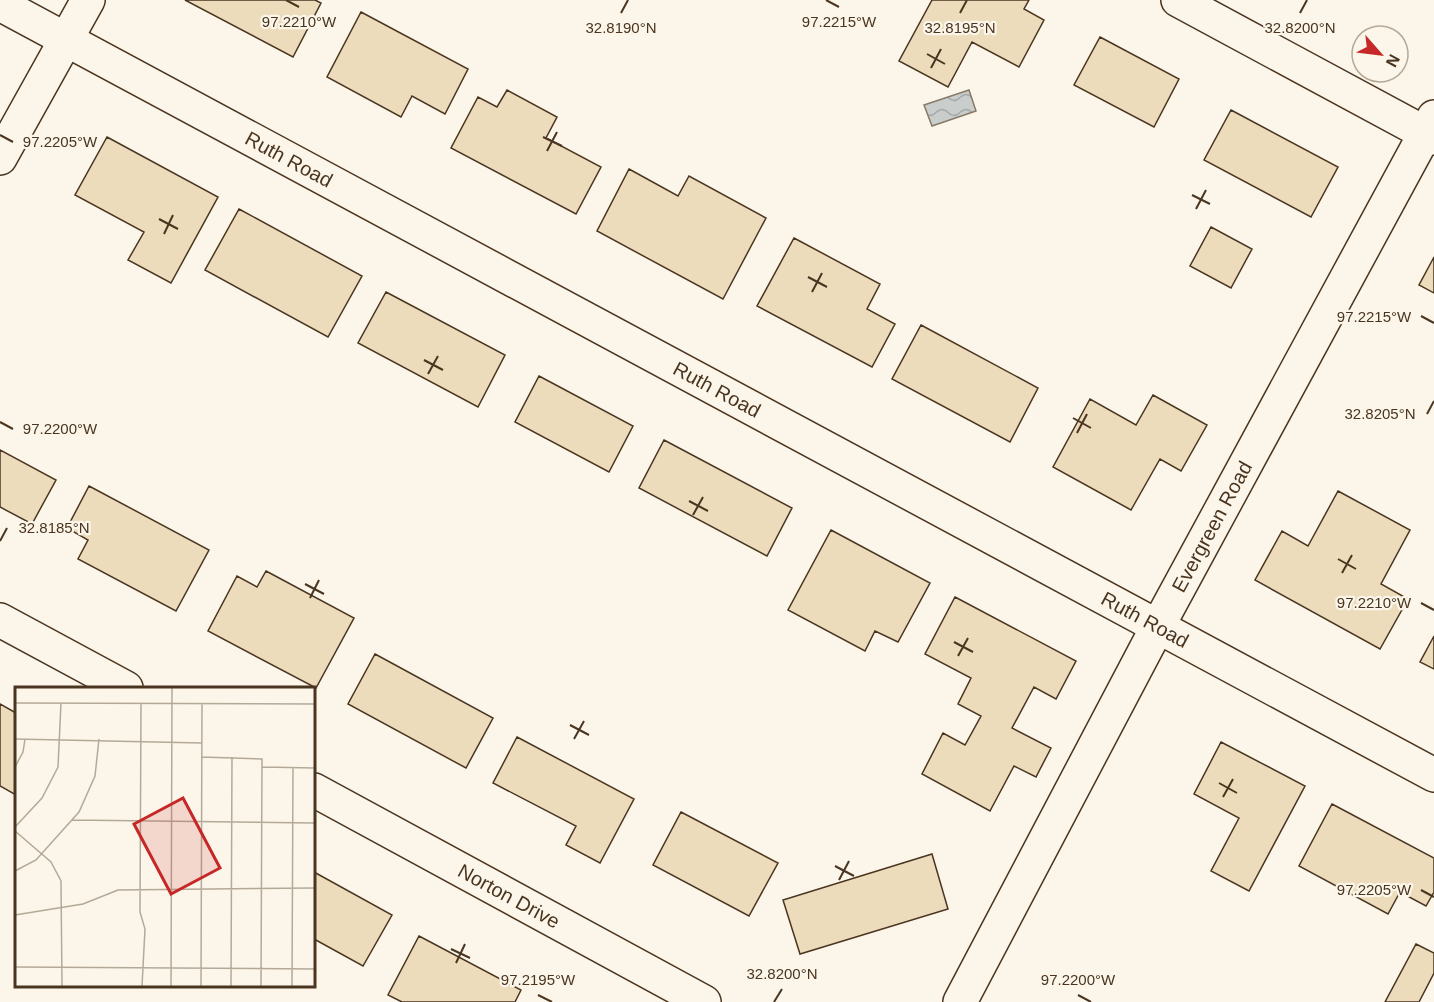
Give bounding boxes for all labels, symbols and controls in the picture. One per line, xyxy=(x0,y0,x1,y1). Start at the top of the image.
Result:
text: 97.2210°W xyxy=(262,13,337,30)
text: 97.2215°W xyxy=(802,13,877,30)
text: 32.8190°N xyxy=(585,19,657,36)
text: 32.8195°N xyxy=(924,19,996,36)
text: 32.8200°N xyxy=(1264,19,1336,36)
north arrow xyxy=(1350,24,1410,84)
text: N xyxy=(1383,52,1403,70)
street label: Ruth Road xyxy=(242,127,336,192)
text: 97.2205°W xyxy=(23,133,98,150)
text: 97.2215°W xyxy=(1337,308,1412,325)
street label: Ruth Road xyxy=(670,357,764,422)
text: 32.8205°N xyxy=(1344,405,1416,422)
text: 97.2200°W xyxy=(23,420,98,437)
street label: Evergreen Road xyxy=(1167,457,1256,596)
text: 32.8185°N xyxy=(18,519,90,536)
street label: Ruth Road xyxy=(1098,587,1192,652)
text: 97.2210°W xyxy=(1337,594,1412,611)
inset map xyxy=(15,687,315,987)
street label: Norton Drive xyxy=(454,860,564,933)
text: 97.2205°W xyxy=(1337,881,1412,898)
text: 32.8200°N xyxy=(746,965,818,982)
text: 97.2195°W xyxy=(501,971,576,988)
text: 97.2200°W xyxy=(1041,971,1116,988)

